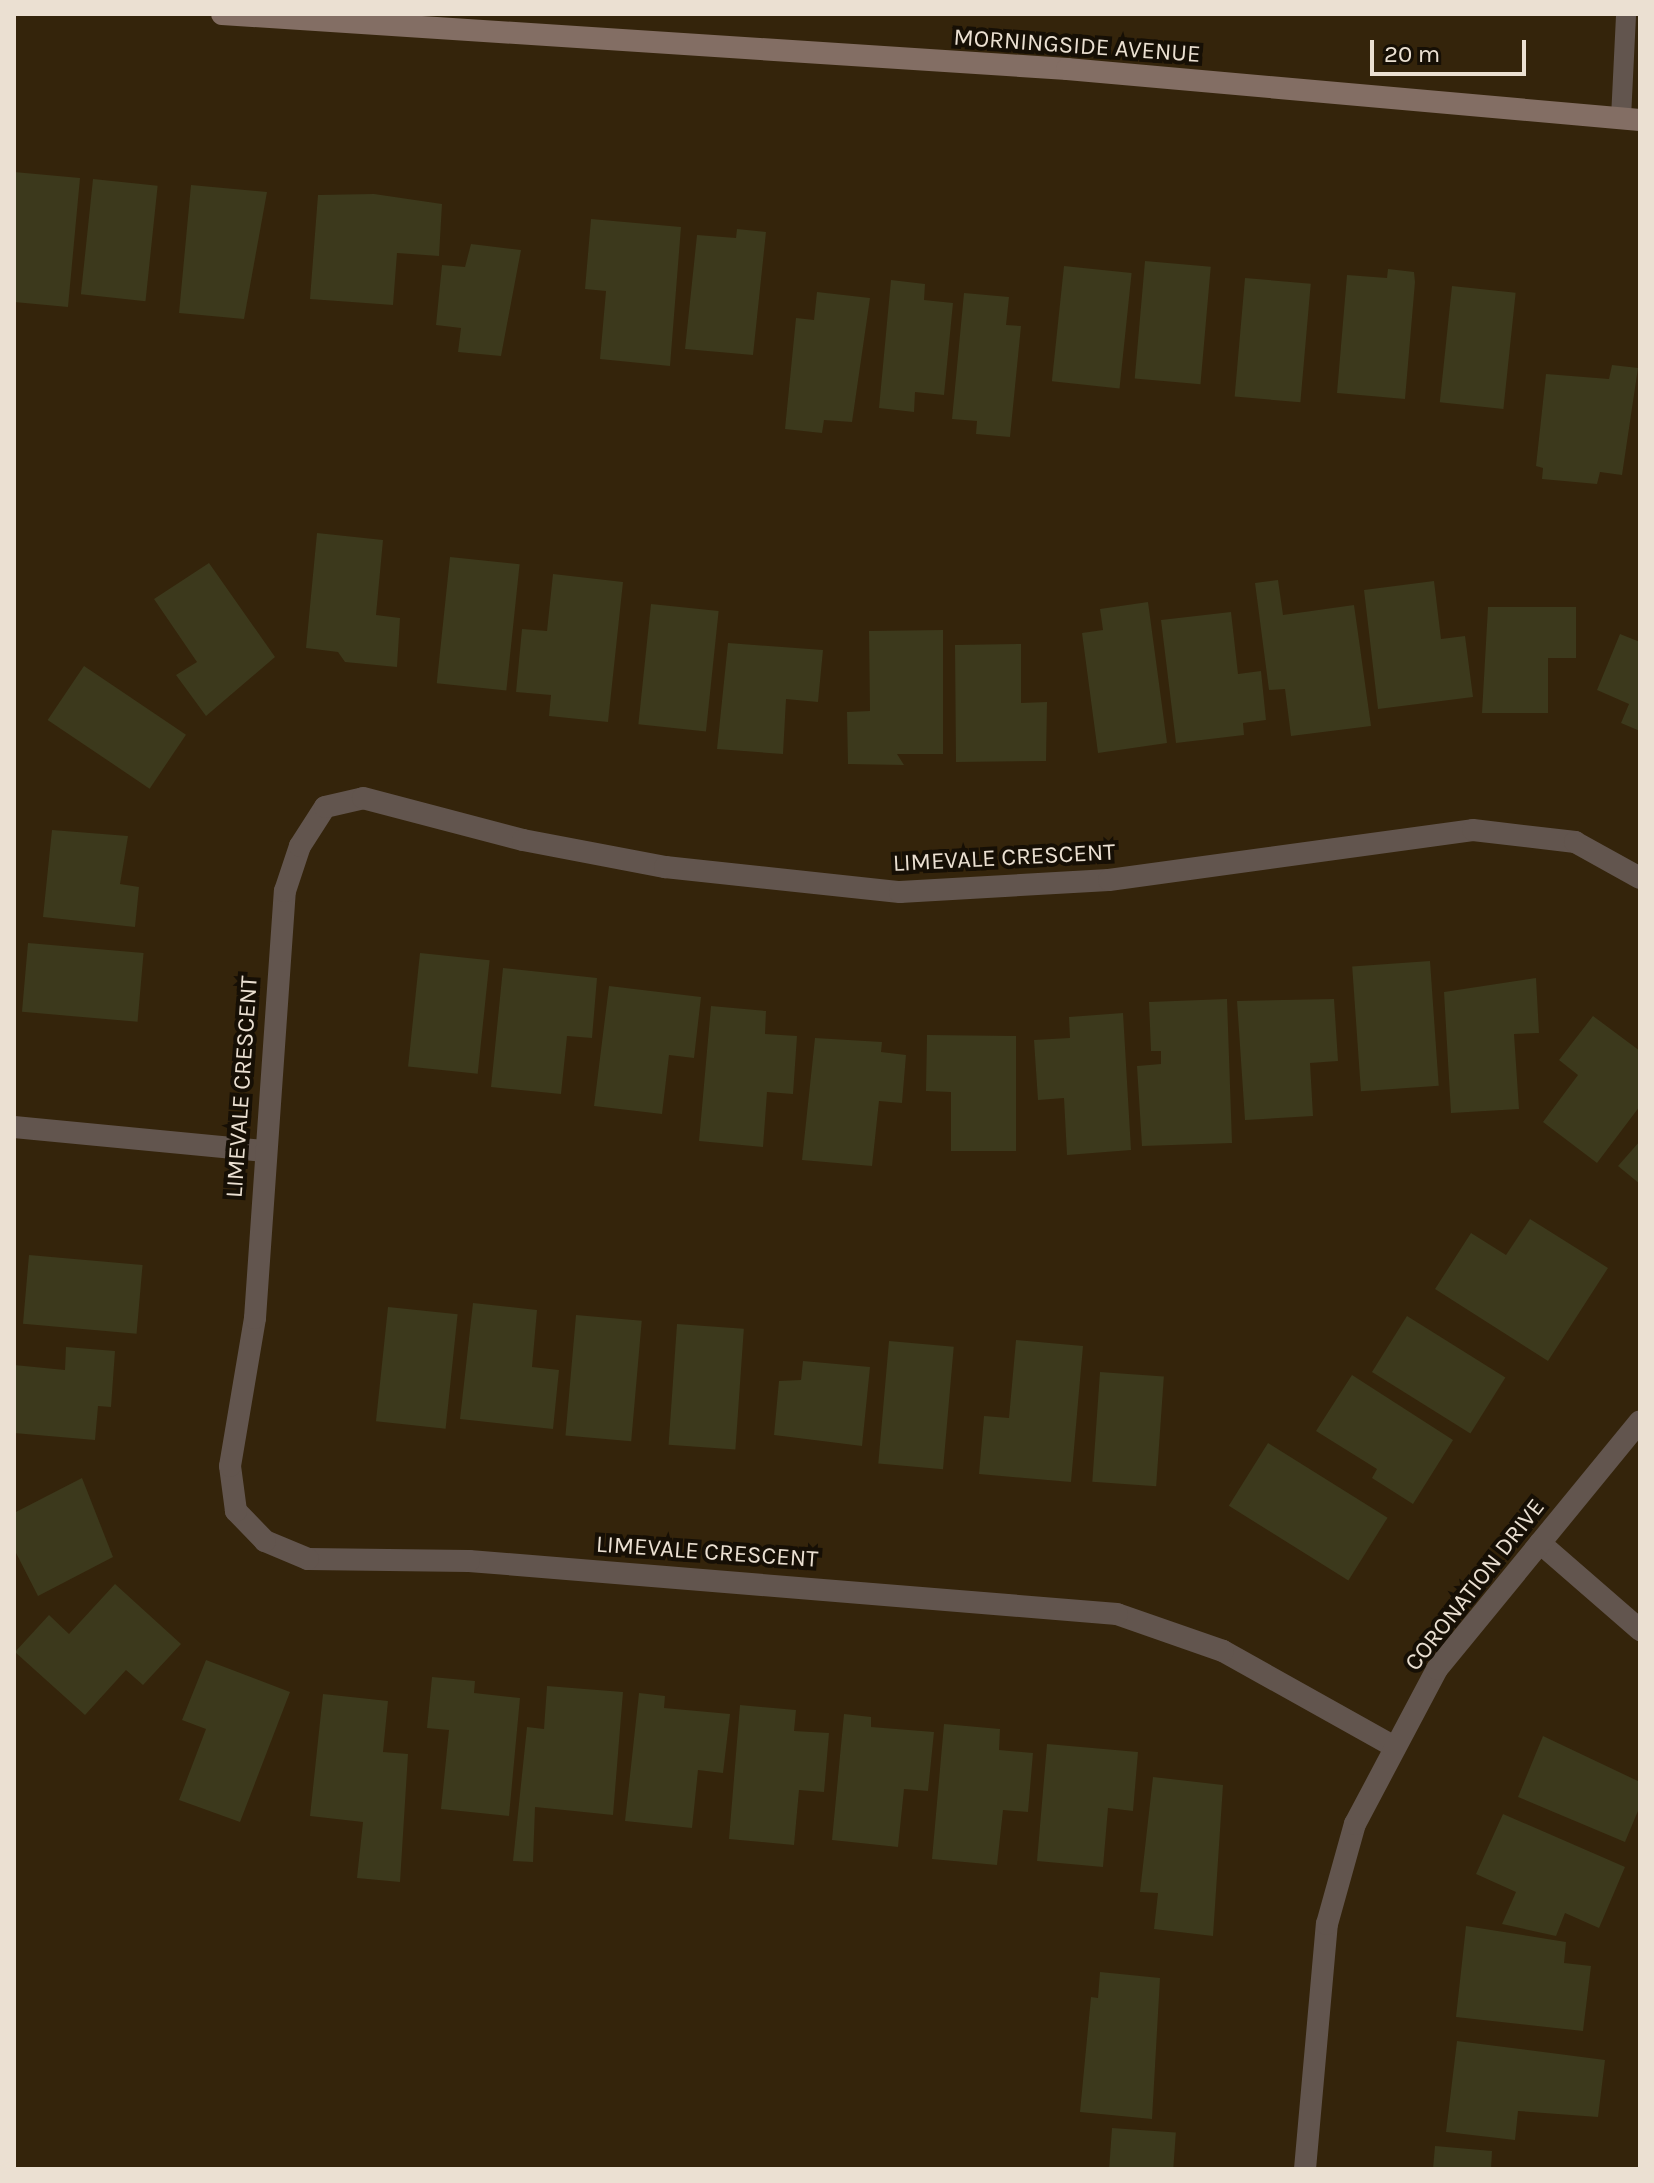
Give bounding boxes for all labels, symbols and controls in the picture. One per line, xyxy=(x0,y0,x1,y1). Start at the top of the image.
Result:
street label: MORNINGSIDE AVENUE xyxy=(953,23,1201,69)
scale bar xyxy=(1374,24,1530,74)
text: 20 m xyxy=(1384,40,1440,68)
street label: LIMEVALE CRESCENT xyxy=(892,838,1116,878)
street label: LIMEVALE CRESCENT xyxy=(220,975,264,1199)
street label: CORONATION DRIVE xyxy=(1399,1493,1551,1677)
street label: LIMEVALE CRESCENT xyxy=(595,1530,819,1574)

